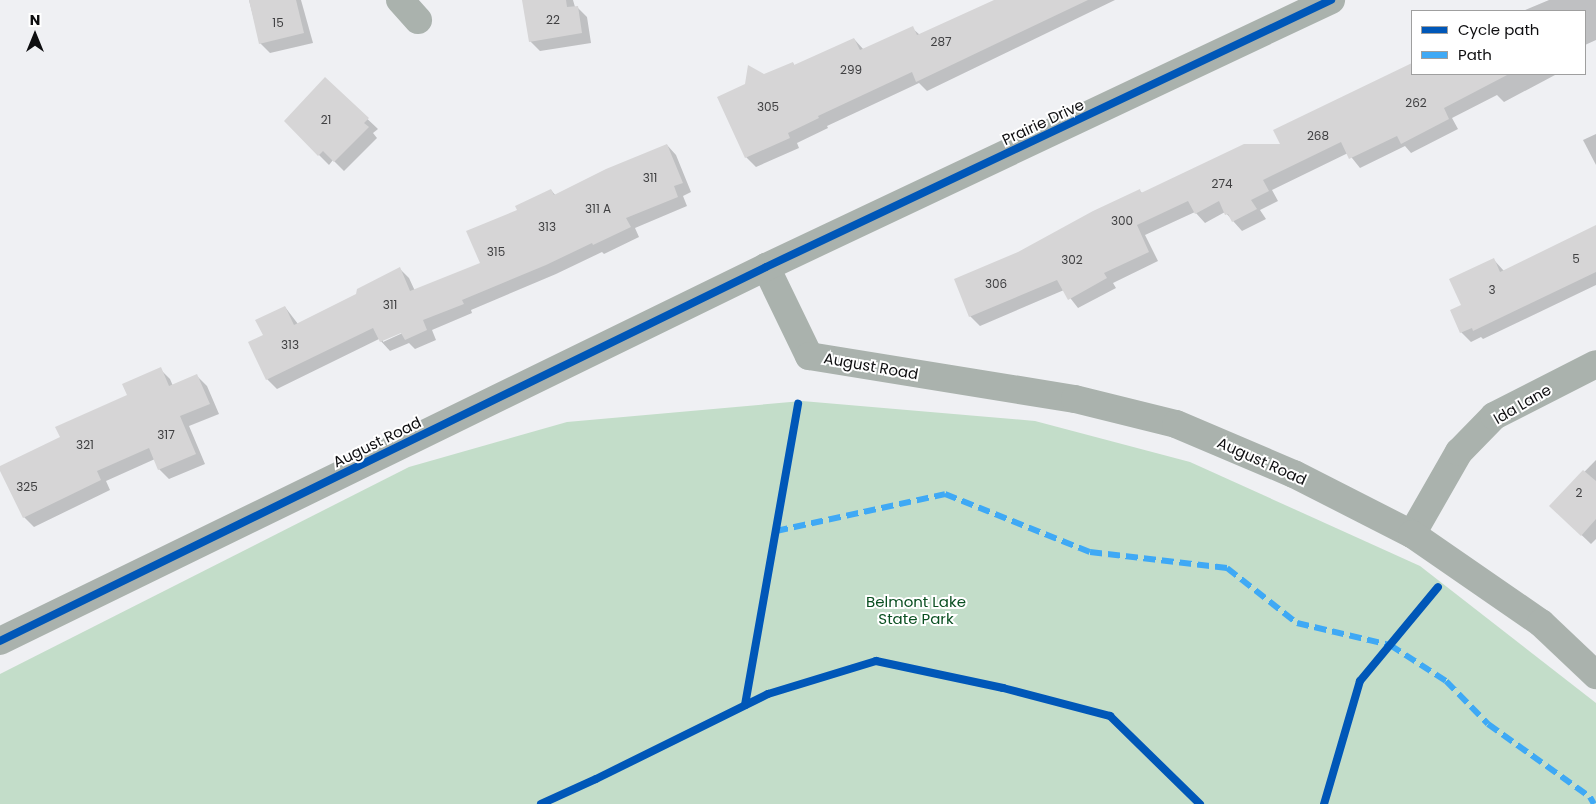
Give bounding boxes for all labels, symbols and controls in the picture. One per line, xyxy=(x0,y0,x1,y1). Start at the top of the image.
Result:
north arrow xyxy=(10,10,60,60)
text: N xyxy=(30,10,40,30)
legend xyxy=(1411,10,1586,75)
house number: 22 xyxy=(546,13,560,27)
house number: 15 xyxy=(272,16,284,30)
text: Cycle path xyxy=(1458,19,1539,40)
house number: 287 xyxy=(930,35,952,49)
text: Path xyxy=(1458,44,1492,65)
house number: 299 xyxy=(840,63,862,77)
street label: Prairie Drive xyxy=(999,95,1087,149)
house number: 262 xyxy=(1405,96,1427,110)
house number: 305 xyxy=(757,100,779,114)
house number: 21 xyxy=(321,113,331,127)
house number: 268 xyxy=(1307,129,1329,143)
house number: 311 xyxy=(643,171,657,185)
house number: 274 xyxy=(1212,177,1232,191)
house number: 311 A xyxy=(585,202,611,216)
house number: 300 xyxy=(1111,214,1133,228)
house number: 313 xyxy=(538,220,556,234)
house number: 315 xyxy=(487,245,505,259)
house number: 5 xyxy=(1572,252,1580,266)
house number: 302 xyxy=(1061,253,1083,267)
house number: 306 xyxy=(985,277,1007,291)
house number: 3 xyxy=(1488,283,1496,297)
house number: 311 xyxy=(383,298,397,312)
house number: 313 xyxy=(281,338,299,352)
street label: August Road xyxy=(822,349,920,383)
street label: Ida Lane xyxy=(1490,380,1554,428)
street label: August Road xyxy=(330,413,424,471)
house number: 317 xyxy=(157,428,175,442)
street label: August Road xyxy=(1215,433,1309,489)
house number: 321 xyxy=(76,438,94,452)
house number: 325 xyxy=(16,480,38,494)
house number: 2 xyxy=(1576,486,1582,500)
park label: Belmont Lake State Park xyxy=(866,592,966,627)

